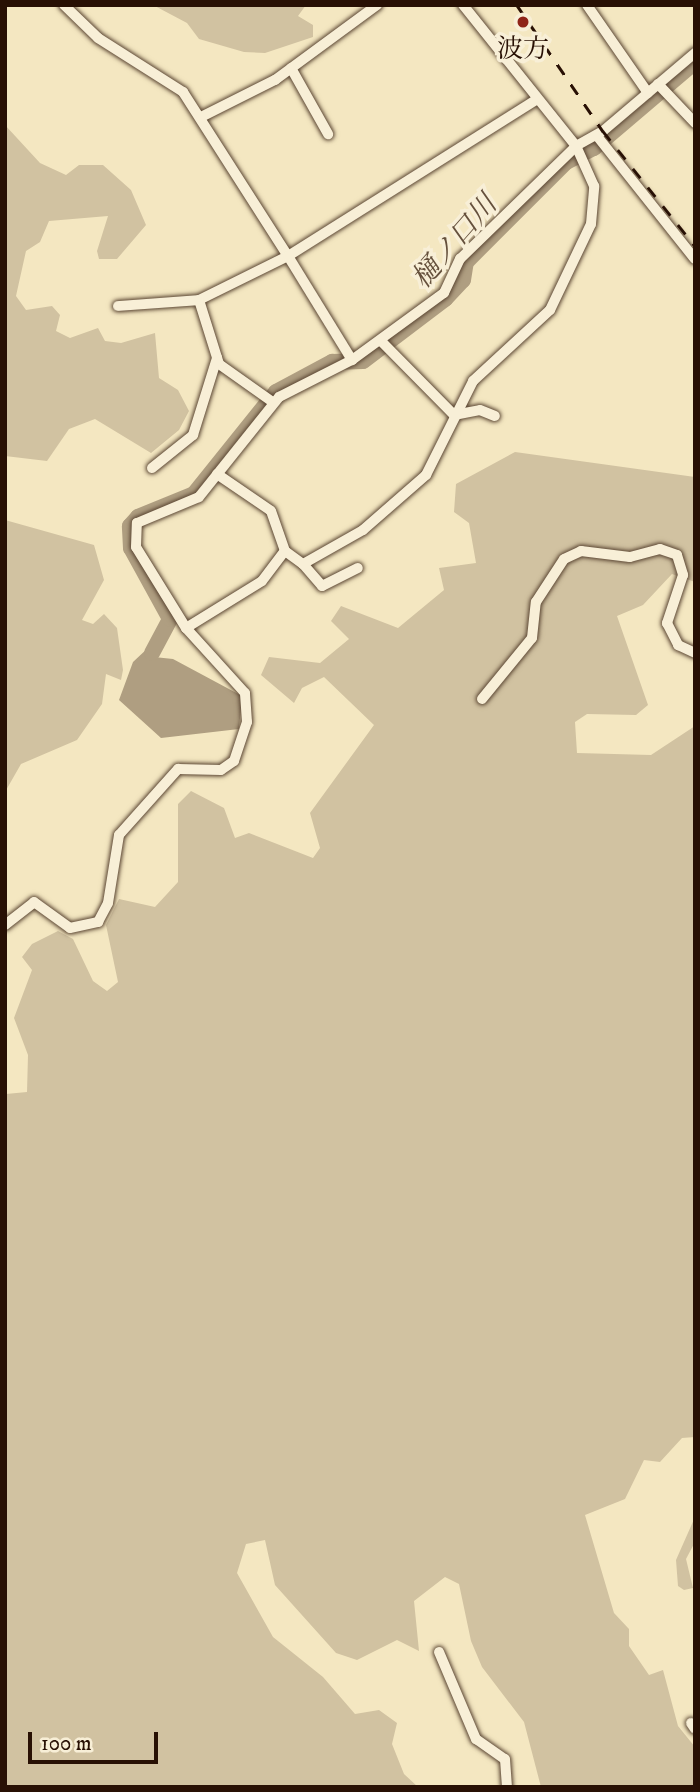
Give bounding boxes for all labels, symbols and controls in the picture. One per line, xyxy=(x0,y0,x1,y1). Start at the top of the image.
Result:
marker: 波方 xyxy=(513,12,533,32)
place label: 波方 xyxy=(497,34,549,66)
water label: 樋ノ口川 xyxy=(406,189,504,295)
scale bar xyxy=(32,1718,161,1762)
text: 100 m xyxy=(41,1731,92,1757)

